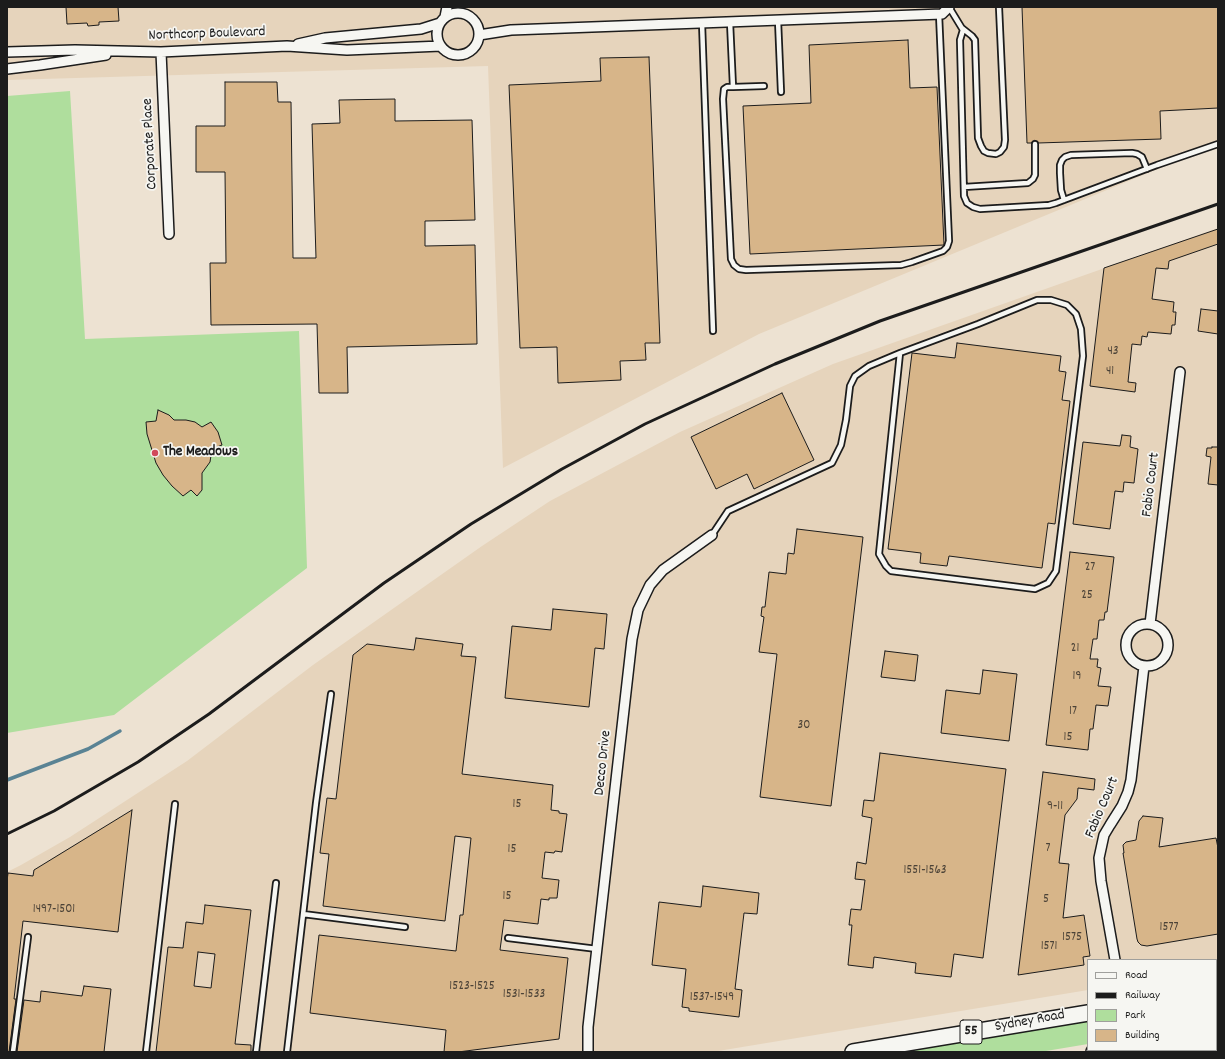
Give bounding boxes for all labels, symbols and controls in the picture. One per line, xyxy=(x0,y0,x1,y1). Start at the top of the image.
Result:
street label: Northcorp Boulevard xyxy=(148,24,266,46)
street label: Corporate Place xyxy=(140,98,162,190)
house number: 43 xyxy=(1107,344,1119,360)
house number: 41 xyxy=(1106,364,1114,380)
place label: The Meadows xyxy=(163,444,238,462)
marker: The Meadows xyxy=(150,448,160,458)
street label: Fabio Court xyxy=(1139,452,1165,518)
house number: 27 xyxy=(1085,560,1095,576)
house number: 25 xyxy=(1081,588,1093,604)
house number: 21 xyxy=(1071,641,1079,657)
house number: 19 xyxy=(1073,669,1081,685)
house number: 17 xyxy=(1069,704,1077,720)
house number: 30 xyxy=(798,718,810,734)
street label: Decco Drive xyxy=(592,730,616,796)
house number: 15 xyxy=(1064,730,1072,746)
street label: Fabio Court xyxy=(1082,775,1124,841)
house number: 15 xyxy=(513,797,521,813)
house number: 9-11 xyxy=(1047,799,1063,815)
house number: 7 xyxy=(1046,841,1050,857)
house number: 15 xyxy=(508,842,516,858)
house number: 1551-1563 xyxy=(903,863,947,879)
house number: 15 xyxy=(503,889,511,905)
house number: 5 xyxy=(1043,892,1049,908)
house number: 1497-1501 xyxy=(33,902,75,918)
house number: 1577 xyxy=(1160,920,1178,936)
house number: 1575 xyxy=(1062,930,1082,946)
house number: 1571 xyxy=(1041,939,1057,955)
legend xyxy=(1087,959,1217,1051)
text: Road xyxy=(1125,967,1147,984)
house number: 1523-1525 xyxy=(449,979,495,995)
house number: 1531-1533 xyxy=(503,987,545,1003)
text: Railway xyxy=(1125,987,1160,1004)
house number: 1537-1549 xyxy=(690,990,734,1006)
street label: Sydney Road xyxy=(994,1007,1066,1037)
text: Park xyxy=(1125,1007,1145,1024)
road number: 55 xyxy=(960,1020,982,1044)
text: Building xyxy=(1125,1027,1160,1044)

